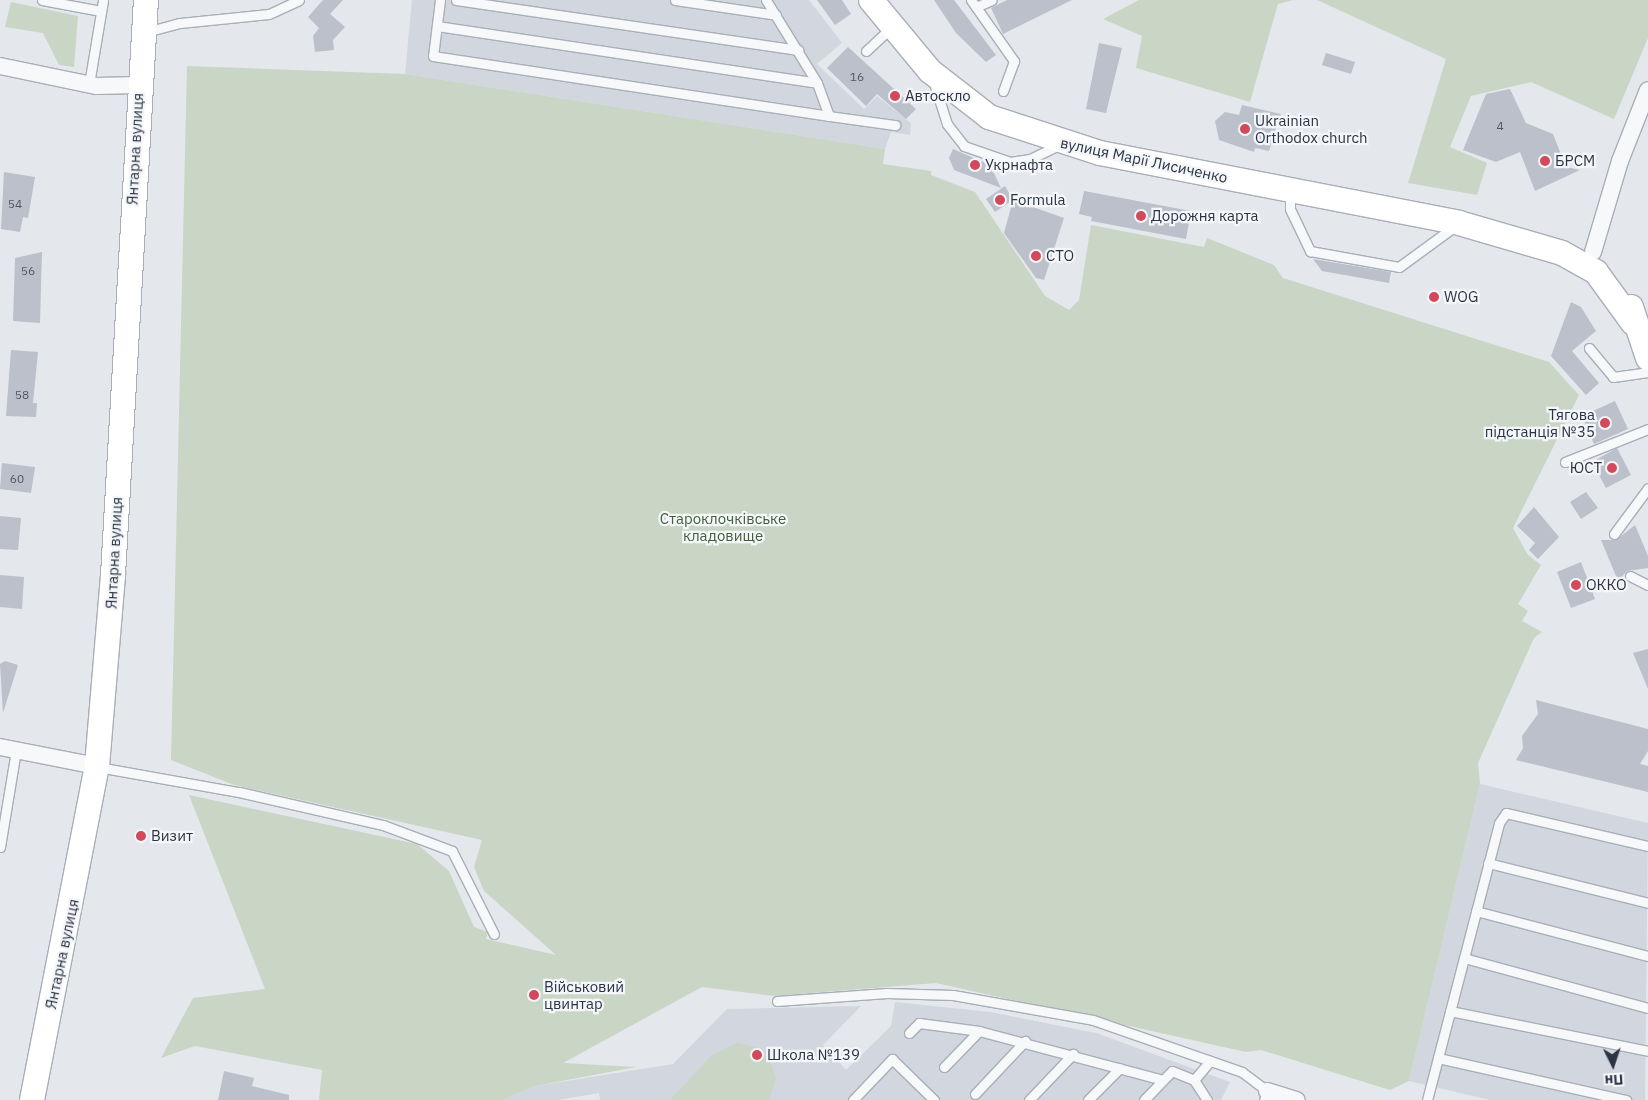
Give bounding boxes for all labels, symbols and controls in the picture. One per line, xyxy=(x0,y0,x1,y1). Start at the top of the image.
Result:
house number: 16 xyxy=(850,70,864,84)
place label: Автоскло xyxy=(905,87,971,105)
marker: Автоскло xyxy=(889,90,901,102)
street label: Янтарна вулиця xyxy=(123,93,147,205)
place label: Ukrainian Orthodox church xyxy=(1255,111,1368,146)
house number: 4 xyxy=(1496,119,1504,133)
marker: Ukrainian Orthodox church xyxy=(1239,123,1251,135)
street label: вулиця Марії Лисиченко xyxy=(1059,133,1229,187)
place label: БРСМ xyxy=(1555,152,1595,170)
marker: БРСМ xyxy=(1539,155,1551,167)
place label: Укрнафта xyxy=(985,156,1053,174)
marker: Укрнафта xyxy=(969,159,981,171)
place label: Formula xyxy=(1010,191,1066,209)
marker: Formula xyxy=(994,194,1006,206)
house number: 54 xyxy=(8,197,22,211)
place label: Дорожня карта xyxy=(1151,207,1259,225)
marker: Дорожня карта xyxy=(1135,210,1147,222)
place label: СТО xyxy=(1046,247,1074,265)
marker: СТО xyxy=(1030,250,1042,262)
house number: 56 xyxy=(21,264,35,278)
place label: WOG xyxy=(1444,288,1478,306)
marker: WOG xyxy=(1428,291,1440,303)
house number: 58 xyxy=(15,388,29,402)
place label: Тягова пiдстанцiя №35 xyxy=(1485,405,1595,440)
marker: Тягова пiдстанцiя №35 xyxy=(1599,417,1611,429)
place label: ЮСТ xyxy=(1570,459,1602,477)
marker: ЮСТ xyxy=(1606,462,1618,474)
house number: 60 xyxy=(10,472,24,486)
street label: Янтарна вулиця xyxy=(102,497,126,609)
park label: Староклочківське кладовище xyxy=(660,509,786,544)
place label: ОККО xyxy=(1586,576,1627,594)
marker: ОККО xyxy=(1570,579,1582,591)
place label: Визит xyxy=(151,827,193,845)
marker: Визит xyxy=(135,830,147,842)
street label: Янтарна вулиця xyxy=(42,897,82,1011)
place label: Військовий цвинтар xyxy=(544,977,624,1012)
marker: Військовий цвинтар xyxy=(528,989,540,1001)
north arrow xyxy=(1588,1040,1638,1090)
place label: Школа №139 xyxy=(767,1046,860,1064)
marker: Школа №139 xyxy=(751,1049,763,1061)
text: Пн xyxy=(1604,1070,1624,1090)

